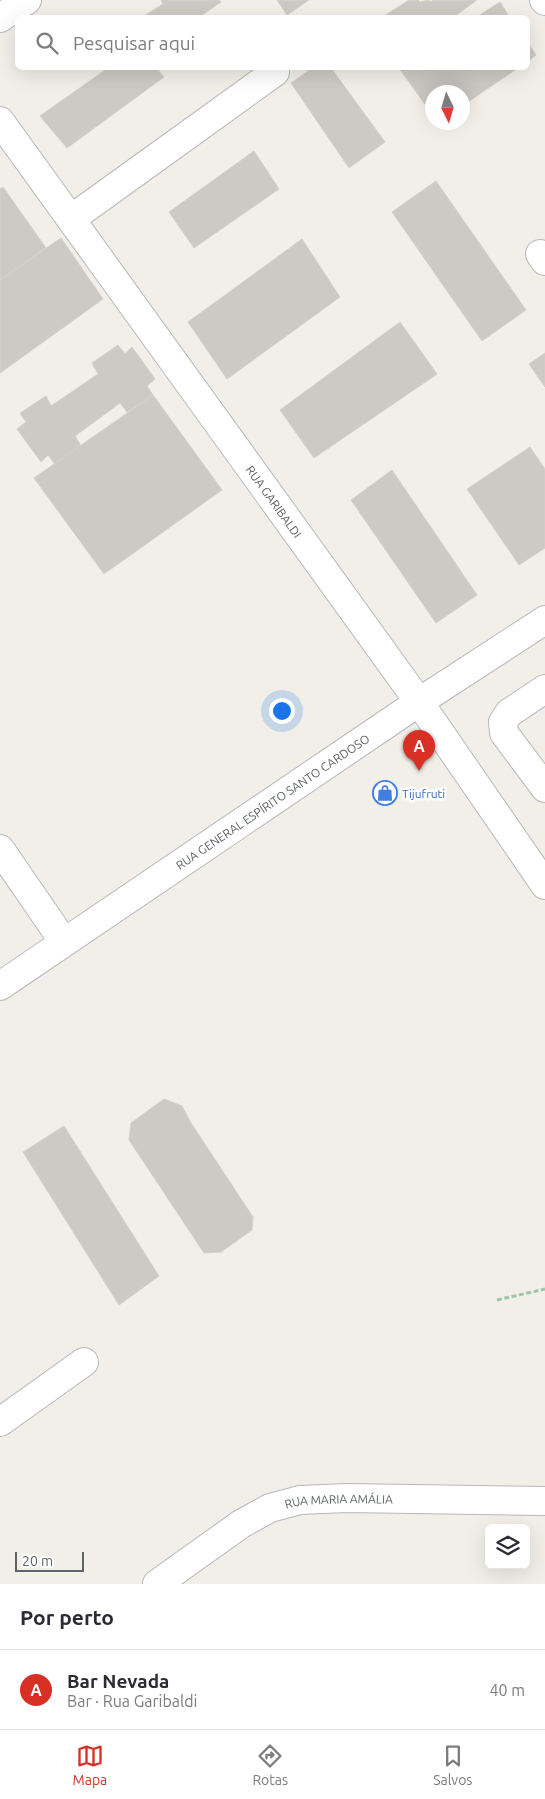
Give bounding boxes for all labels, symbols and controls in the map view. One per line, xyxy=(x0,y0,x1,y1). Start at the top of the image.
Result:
search box xyxy=(15,15,530,70)
icon: search xyxy=(33,29,61,57)
text: Pesquisar aqui xyxy=(73,32,195,54)
north arrow xyxy=(425,85,470,130)
street label: RUA GARIBALDI xyxy=(244,463,305,540)
your location xyxy=(269,698,295,724)
pin: A xyxy=(403,730,435,771)
street label: RUA GENERAL ESPÍRITO SANTO CARDOSO xyxy=(173,731,371,872)
shop icon: Tijufruti xyxy=(372,780,398,806)
place label: Tijufruti xyxy=(402,787,445,800)
street label: RUA MARIA AMÁLIA xyxy=(283,1491,393,1510)
map controls xyxy=(485,1524,530,1569)
button: layers xyxy=(485,1524,530,1569)
scale bar xyxy=(15,1549,84,1572)
text: 20 m xyxy=(22,1553,53,1569)
text: Por perto xyxy=(20,1605,114,1629)
text: Bar Nevada xyxy=(67,1670,169,1692)
text: A xyxy=(30,1681,42,1699)
text: 40 m xyxy=(489,1681,525,1699)
text: Bar · Rua Garibaldi xyxy=(67,1692,198,1710)
tab: Mapa xyxy=(73,1742,107,1788)
tab: Rotas xyxy=(252,1742,288,1788)
tab: Salvos xyxy=(433,1742,472,1788)

